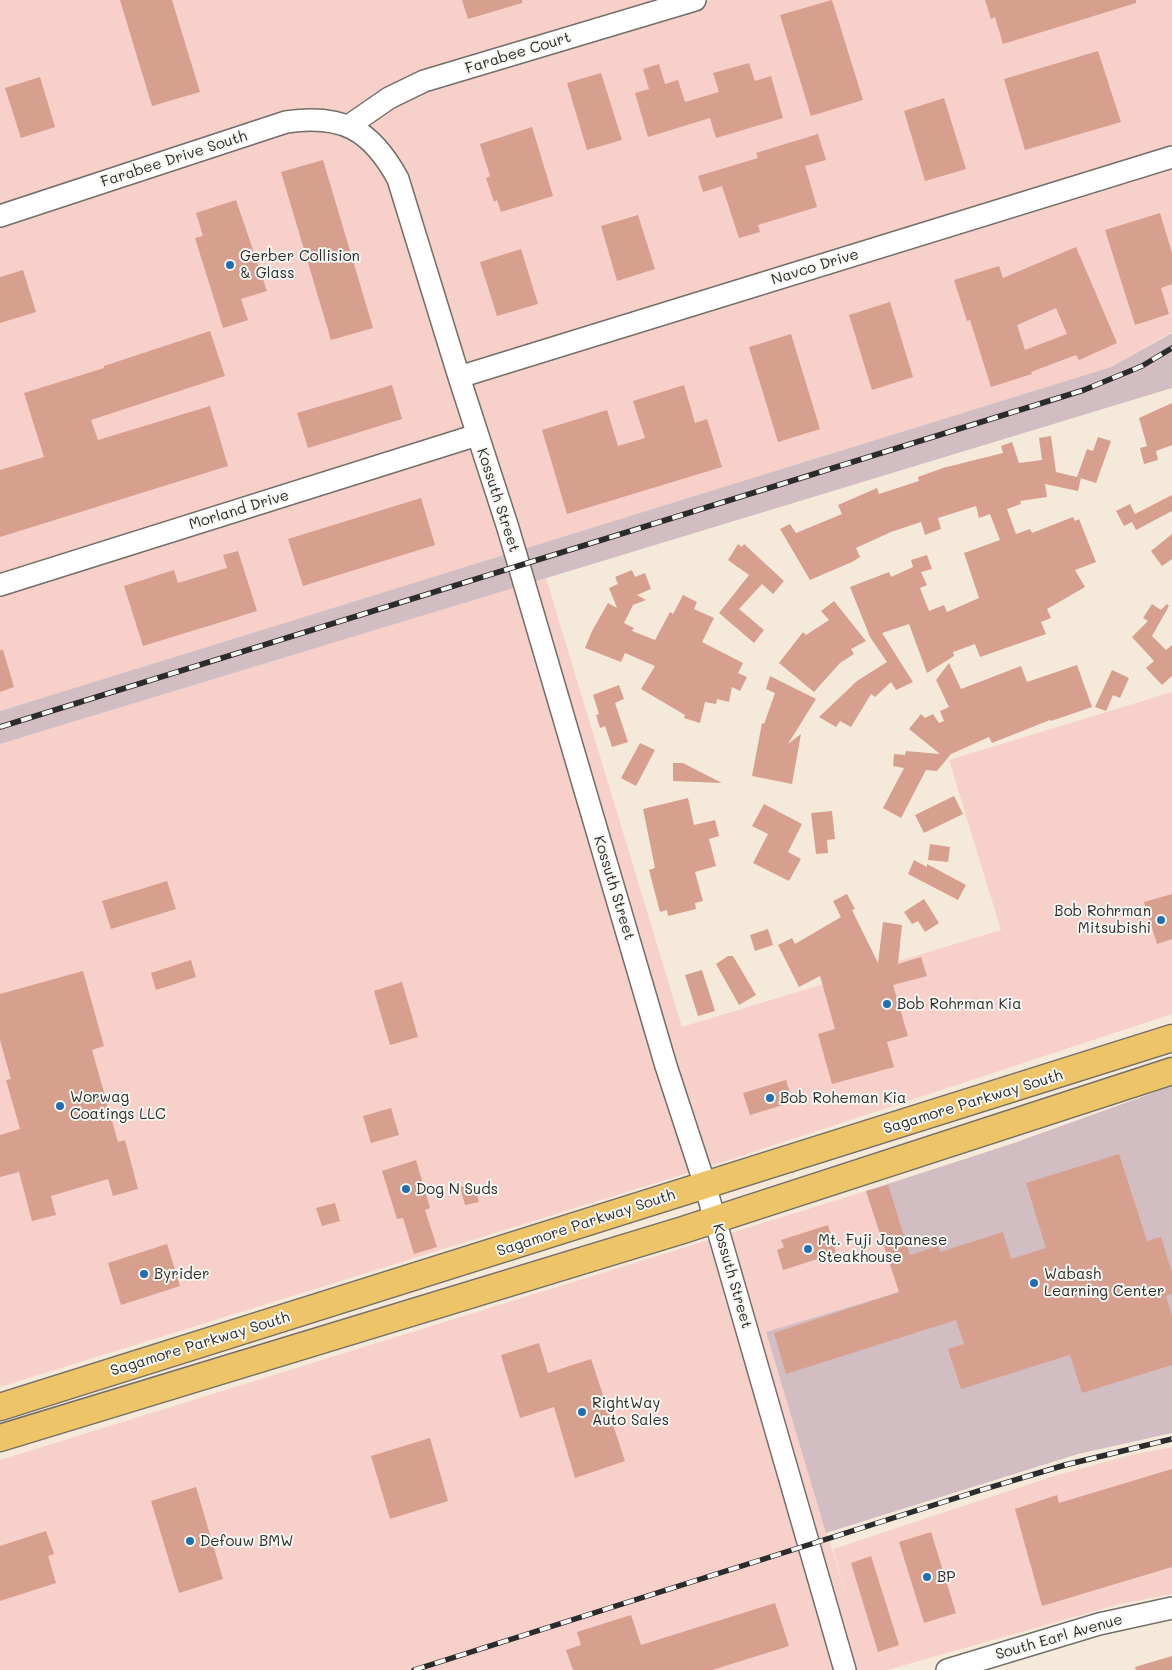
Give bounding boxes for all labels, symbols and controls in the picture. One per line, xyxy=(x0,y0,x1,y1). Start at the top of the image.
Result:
street label: Farabee Court xyxy=(463,28,573,78)
street label: Farabee Drive South xyxy=(99,127,249,191)
street label: Navco Drive xyxy=(769,245,861,289)
place label: Gerber Collision & Glass xyxy=(240,247,360,282)
marker: Gerber Collision & Glass xyxy=(224,259,236,271)
street label: Kossuth Street xyxy=(473,446,523,554)
street label: Morland Drive xyxy=(187,486,291,534)
street label: Kossuth Street xyxy=(590,834,638,942)
place label: Bob Rohrman Mitsubishi xyxy=(1054,902,1151,937)
marker: Bob Rohrman Mitsubishi xyxy=(1155,914,1167,926)
place label: Bob Rohrman Kia xyxy=(897,995,1022,1013)
marker: Bob Rohrman Kia xyxy=(881,998,893,1010)
street label: Sagamore Parkway South xyxy=(881,1066,1065,1138)
place label: Worwag Coatings LLC xyxy=(70,1088,166,1123)
place label: Bob Roheman Kia xyxy=(780,1089,906,1107)
marker: Bob Roheman Kia xyxy=(764,1092,776,1104)
marker: Worwag Coatings LLC xyxy=(54,1100,66,1112)
place label: Dog N Suds xyxy=(416,1180,498,1198)
marker: Dog N Suds xyxy=(400,1183,412,1195)
street label: Sagamore Parkway South xyxy=(495,1186,677,1260)
street label: Kossuth Street xyxy=(708,1221,756,1331)
place label: Mt. Fuji Japanese Steakhouse xyxy=(818,1231,947,1266)
marker: Mt. Fuji Japanese Steakhouse xyxy=(802,1243,814,1255)
place label: Byrider xyxy=(154,1265,210,1283)
place label: Wabash Learning Center xyxy=(1044,1265,1164,1300)
marker: Byrider xyxy=(138,1268,150,1280)
marker: Wabash Learning Center xyxy=(1028,1277,1040,1289)
street label: Sagamore Parkway South xyxy=(108,1308,292,1380)
place label: RightWay Auto Sales xyxy=(592,1394,669,1429)
marker: RightWay Auto Sales xyxy=(576,1406,588,1418)
place label: Defouw BMW xyxy=(200,1532,293,1550)
marker: Defouw BMW xyxy=(184,1535,196,1547)
place label: BP xyxy=(937,1568,955,1586)
marker: BP xyxy=(921,1571,933,1583)
street label: South Earl Avenue xyxy=(993,1610,1125,1664)

